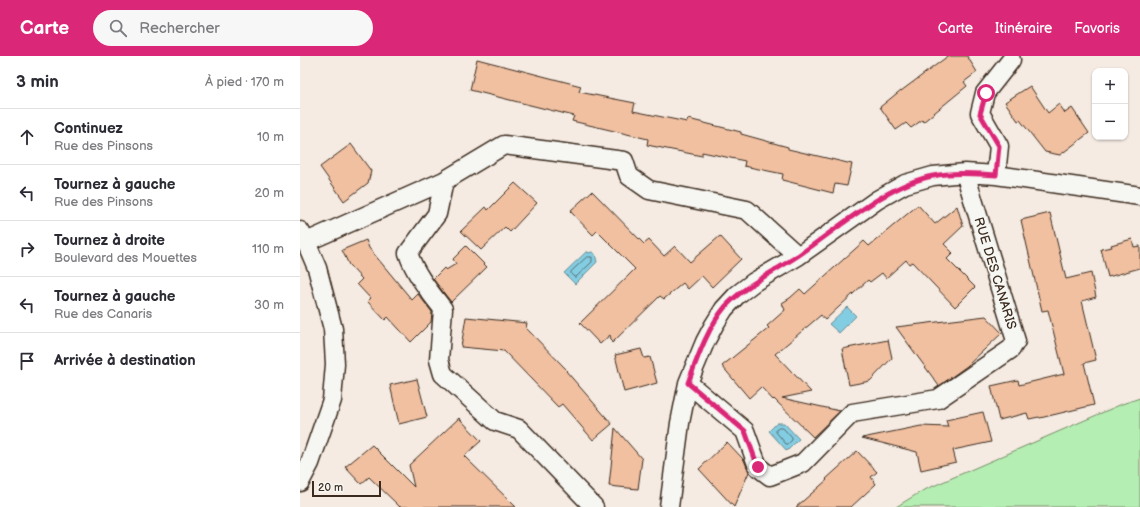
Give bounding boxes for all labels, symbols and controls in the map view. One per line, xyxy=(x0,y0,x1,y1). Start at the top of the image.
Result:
search box xyxy=(93,10,373,46)
text: Carte xyxy=(20,17,69,40)
icon: search xyxy=(107,17,129,39)
text: Rechercher xyxy=(139,19,220,38)
text: Carte xyxy=(938,20,973,37)
text: Itinéraire xyxy=(995,20,1052,37)
text: Favoris xyxy=(1074,20,1120,37)
map controls xyxy=(1092,68,1128,140)
button: + xyxy=(1092,68,1128,104)
text: 3 min xyxy=(16,72,59,92)
text: À pied · 170 m xyxy=(205,74,284,90)
route start xyxy=(977,84,995,102)
button: − xyxy=(1092,104,1128,140)
text: Continuez xyxy=(54,119,123,138)
icon: ahead xyxy=(16,126,38,148)
text: 10 m xyxy=(257,129,284,145)
text: Rue des Pinsons xyxy=(54,138,153,154)
text: Tournez à gauche xyxy=(54,175,175,194)
icon: left xyxy=(16,182,38,204)
text: 20 m xyxy=(254,185,284,201)
text: Rue des Pinsons xyxy=(54,194,153,210)
street label: RUE DES CANARIS xyxy=(970,215,1020,331)
text: Tournez à droite xyxy=(54,231,165,250)
icon: right xyxy=(16,238,38,260)
text: 110 m xyxy=(252,241,284,257)
text: Boulevard des Mouettes xyxy=(54,250,197,266)
text: Tournez à gauche xyxy=(54,287,175,306)
icon: left xyxy=(16,294,38,316)
text: 30 m xyxy=(254,297,284,313)
text: Rue des Canaris xyxy=(54,306,152,322)
icon: arrive xyxy=(16,350,38,372)
text: Arrivée à destination xyxy=(54,351,196,370)
route end xyxy=(749,458,767,476)
scale bar xyxy=(312,479,381,498)
text: 20 m xyxy=(318,481,343,494)

